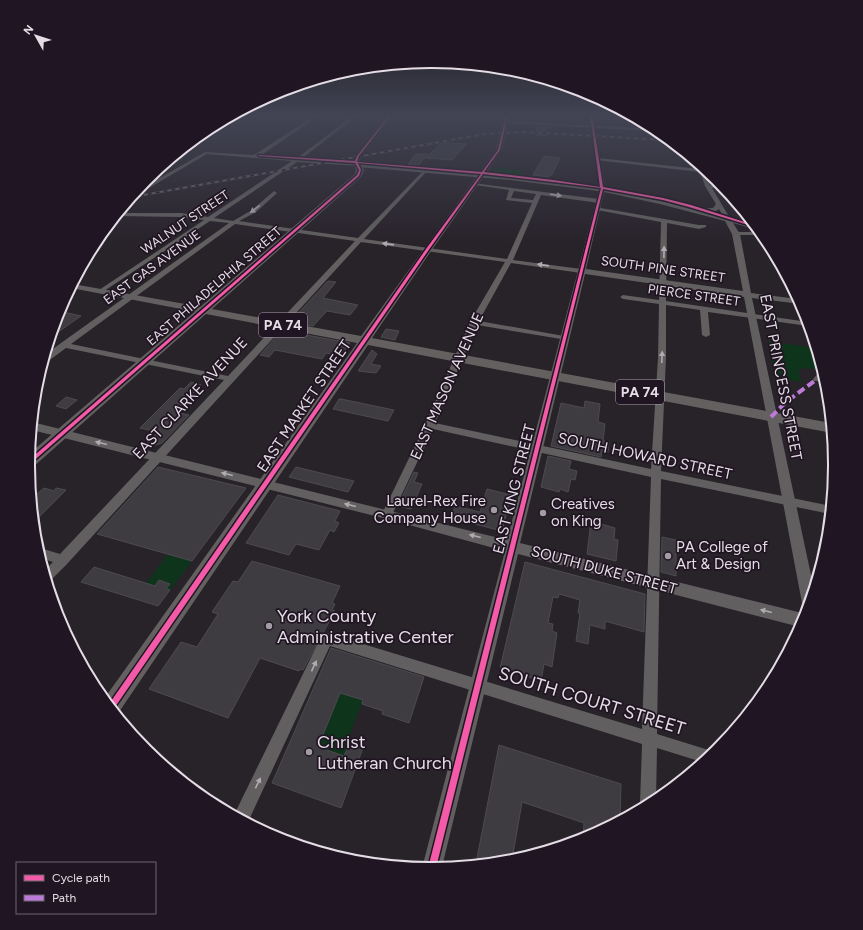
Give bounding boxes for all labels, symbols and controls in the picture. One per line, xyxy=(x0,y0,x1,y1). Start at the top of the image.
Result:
north arrow xyxy=(16,16,56,56)
text: N xyxy=(21,23,36,37)
street label: WALNUT STREET xyxy=(138,187,233,257)
one-way arrow xyxy=(550,192,562,198)
one-way arrow xyxy=(250,205,261,213)
street label: EAST PHILADELPHIA STREET xyxy=(144,223,285,349)
street label: EAST GAS AVENUE xyxy=(100,227,204,307)
one-way arrow xyxy=(382,241,394,247)
one-way arrow xyxy=(661,245,667,258)
street label: SOUTH PINE STREET xyxy=(600,253,727,285)
one-way arrow xyxy=(537,262,549,268)
street label: PIERCE STREET xyxy=(647,281,742,309)
street label: EAST PRINCESS STREET xyxy=(756,292,806,462)
street label: EAST MASON AVENUE xyxy=(406,310,488,462)
road number: PA 74 xyxy=(259,313,307,337)
street label: EAST CLARKE AVENUE xyxy=(129,333,251,463)
street label: EAST MARKET STREET xyxy=(253,336,355,475)
one-way arrow xyxy=(659,350,665,363)
road number: PA 74 xyxy=(616,380,664,404)
street label: EAST KING STREET xyxy=(489,422,539,556)
street label: SOUTH HOWARD STREET xyxy=(556,429,734,483)
one-way arrow xyxy=(95,440,107,446)
one-way arrow xyxy=(221,471,233,477)
place label: Laurel-Rex Fire Company House xyxy=(374,492,486,527)
place label: Creatives on King xyxy=(551,495,615,530)
one-way arrow xyxy=(343,501,356,507)
marker: Laurel-Rex Fire Company House xyxy=(489,505,499,515)
marker: Creatives on King xyxy=(538,508,548,518)
one-way arrow xyxy=(468,533,480,539)
place label: PA College of Art & Design xyxy=(676,538,768,573)
street label: SOUTH DUKE STREET xyxy=(529,542,680,598)
marker: PA College of Art & Design xyxy=(663,551,673,561)
place label: York County Administrative Center xyxy=(277,605,454,648)
one-way arrow xyxy=(759,608,772,614)
marker: York County Administrative Center xyxy=(264,621,274,631)
one-way arrow xyxy=(311,660,317,672)
street label: SOUTH COURT STREET xyxy=(496,662,688,740)
place label: Christ Lutheran Church xyxy=(317,731,452,774)
marker: Christ Lutheran Church xyxy=(304,747,314,757)
one-way arrow xyxy=(255,778,261,789)
legend xyxy=(16,862,156,914)
text: Cycle path xyxy=(52,871,110,885)
text: Path xyxy=(52,891,76,905)

